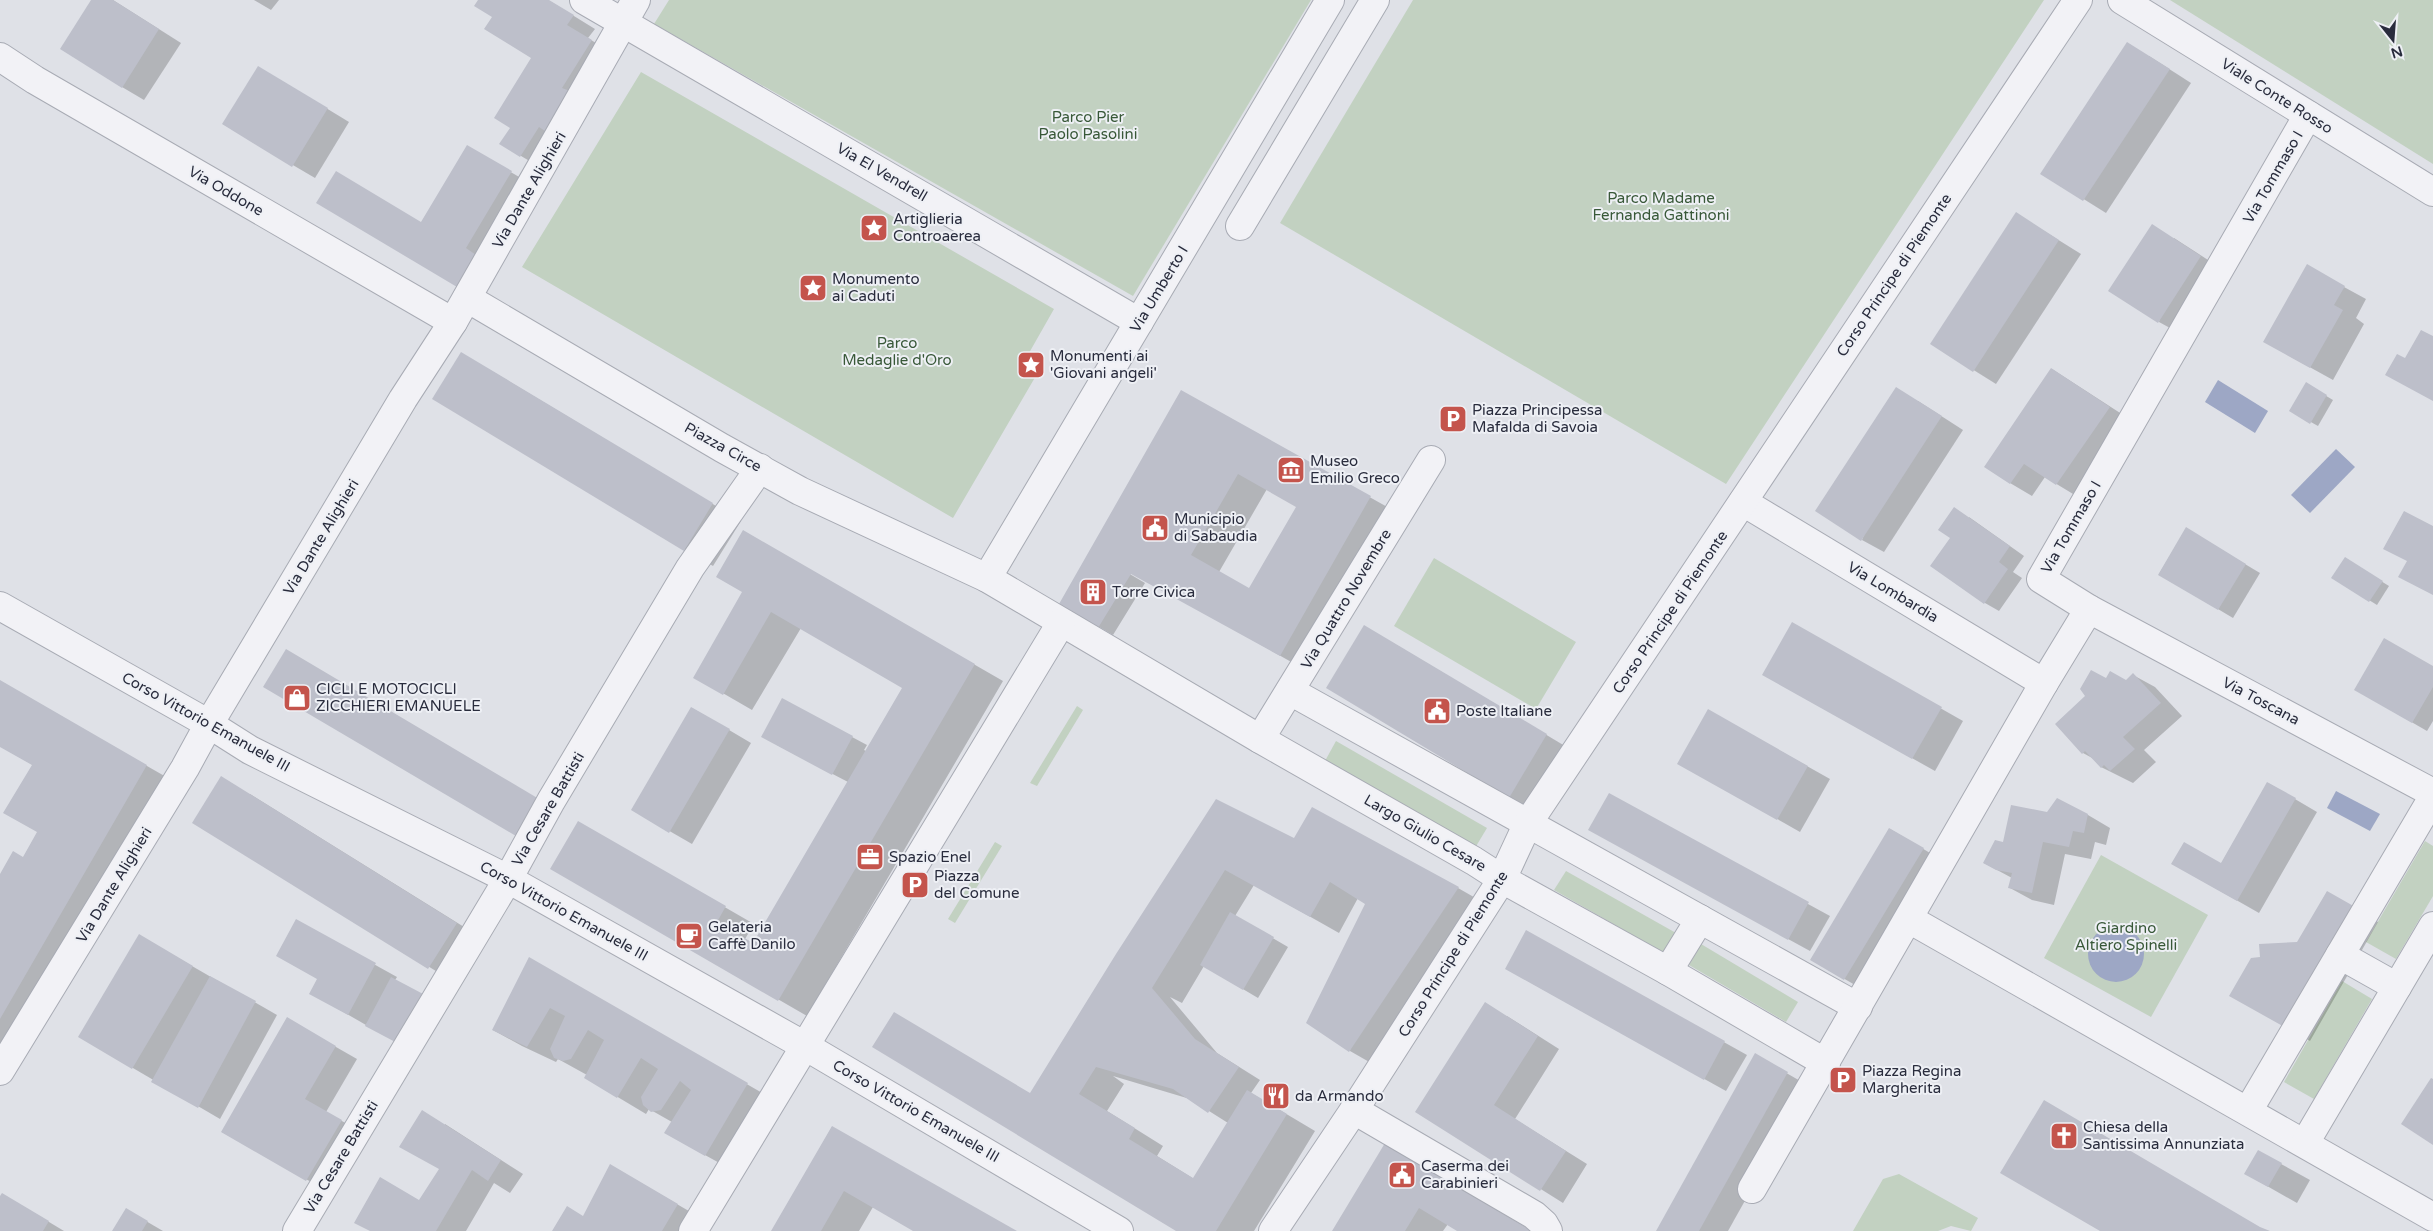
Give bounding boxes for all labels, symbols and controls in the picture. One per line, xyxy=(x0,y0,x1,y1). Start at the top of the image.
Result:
north arrow xyxy=(2368,15,2418,65)
text: N xyxy=(2389,42,2405,62)
street label: Viale Conte Rosso xyxy=(2218,54,2336,138)
park label: Parco Pier Paolo Pasolini xyxy=(1039,108,1137,143)
street label: Via Tommaso I xyxy=(2239,127,2307,227)
street label: Via Dante Alighieri xyxy=(488,128,570,252)
street label: Via El Vendrell xyxy=(833,139,931,205)
street label: Via Oddone xyxy=(185,162,267,220)
park label: Parco Madame Fernanda Gattinoni xyxy=(1592,189,1730,224)
street label: Corso Principe di Piemonte xyxy=(1833,190,1955,360)
place label: Artiglieria Controaerea xyxy=(893,210,981,245)
place icon: Artiglieria Controaerea xyxy=(859,213,889,243)
street label: Via Umberto I xyxy=(1126,242,1192,336)
place label: Monumento ai Caduti xyxy=(832,270,920,305)
place icon: Monumento ai Caduti xyxy=(798,273,828,303)
park label: Parco Medaglie d'Oro xyxy=(842,334,952,369)
place label: Monumenti ai 'Giovani angeli' xyxy=(1050,347,1157,382)
place icon: Monumenti ai 'Giovani angeli' xyxy=(1016,350,1046,380)
place label: Piazza Principessa Mafalda di Savoia xyxy=(1472,401,1603,436)
parking icon: Piazza Principessa Mafalda di Savoia xyxy=(1438,404,1468,434)
street label: Piazza Circe xyxy=(681,418,765,476)
place label: Museo Emilio Greco xyxy=(1310,452,1400,487)
museum icon: Museo Emilio Greco xyxy=(1276,455,1306,485)
street label: Via Dante Alighieri xyxy=(279,476,363,598)
street label: Via Tommaso I xyxy=(2037,477,2105,577)
place label: Municipio di Sabaudia xyxy=(1174,510,1257,545)
public building icon: Municipio di Sabaudia xyxy=(1140,513,1170,543)
street label: Via Quattro Novembre xyxy=(1297,526,1395,672)
street label: Corso Principe di Piemonte xyxy=(1609,527,1731,697)
street label: Via Lombardia xyxy=(1844,558,1942,626)
building icon: Torre Civica xyxy=(1078,577,1108,607)
place label: Torre Civica xyxy=(1112,583,1195,601)
street label: Corso Vittorio Emanuele III xyxy=(119,668,293,776)
street label: Via Toscana xyxy=(2219,673,2303,729)
place label: CICLI E MOTOCICLI ZICCHIERI EMANUELE xyxy=(316,680,481,715)
shop icon: CICLI E MOTOCICLI ZICCHIERI EMANUELE xyxy=(282,683,312,713)
public building icon: Poste Italiane xyxy=(1422,696,1452,726)
place label: Poste Italiane xyxy=(1456,702,1552,720)
street label: Via Cesare Battisti xyxy=(508,749,588,869)
street label: Largo Giulio Cesare xyxy=(1361,791,1489,875)
street label: Via Dante Alighieri xyxy=(72,824,156,946)
office icon: Spazio Enel xyxy=(855,842,885,872)
place label: Spazio Enel xyxy=(889,848,971,866)
street label: Corso Vittorio Emanuele III xyxy=(477,857,651,965)
place label: Piazza del Comune xyxy=(934,867,1019,902)
street label: Corso Principe di Piemonte xyxy=(1394,868,1512,1040)
parking icon: Piazza del Comune xyxy=(900,870,930,900)
place label: Gelateria Caffè Danilo xyxy=(708,918,796,953)
park label: Giardino Altiero Spinelli xyxy=(2075,919,2177,954)
cafe icon: Gelateria Caffè Danilo xyxy=(674,921,704,951)
street label: Corso Vittorio Emanuele III xyxy=(829,1056,1003,1166)
place label: Piazza Regina Margherita xyxy=(1862,1062,1961,1097)
parking icon: Piazza Regina Margherita xyxy=(1828,1065,1858,1095)
restaurant icon: da Armando xyxy=(1261,1081,1291,1111)
place label: da Armando xyxy=(1295,1087,1384,1105)
street label: Via Cesare Battisti xyxy=(300,1097,382,1217)
place label: Chiesa della Santissima Annunziata xyxy=(2083,1118,2245,1153)
church icon: Chiesa della Santissima Annunziata xyxy=(2049,1121,2079,1151)
place label: Caserma dei Carabinieri xyxy=(1421,1157,1509,1192)
public building icon: Caserma dei Carabinieri xyxy=(1387,1160,1417,1190)

